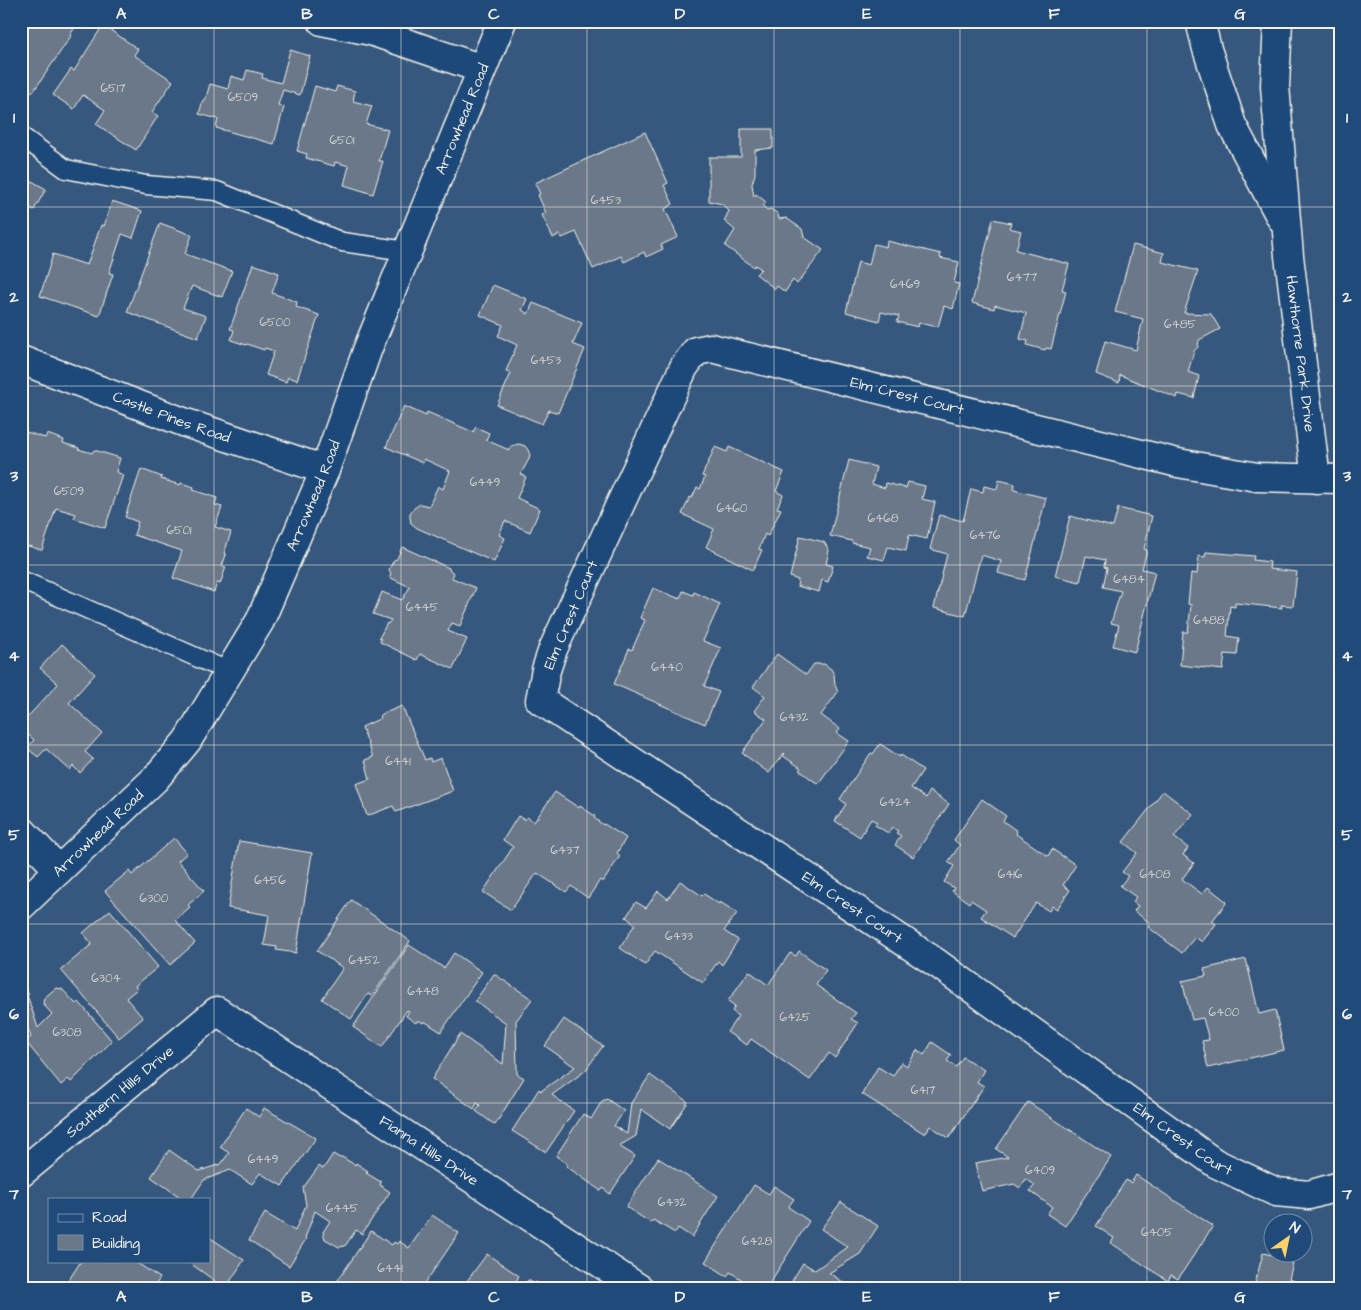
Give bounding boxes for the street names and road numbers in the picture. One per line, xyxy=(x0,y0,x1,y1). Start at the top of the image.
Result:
street label: Arrowhead Road xyxy=(430,60,494,178)
street label: Hawthorne Park Drive xyxy=(1281,274,1321,433)
street label: Elm Crest Court xyxy=(848,372,966,420)
street label: Castle Pines Road xyxy=(110,386,234,448)
street label: Arrowhead Road xyxy=(281,437,345,554)
street label: Elm Crest Court xyxy=(539,557,603,673)
street label: Arrowhead Road xyxy=(48,785,148,881)
street label: Elm Crest Court xyxy=(798,866,907,948)
street label: Southern Hills Drive xyxy=(61,1040,178,1143)
street label: Elm Crest Court xyxy=(1129,1097,1236,1180)
street label: Fianna Hills Drive xyxy=(375,1110,483,1191)

